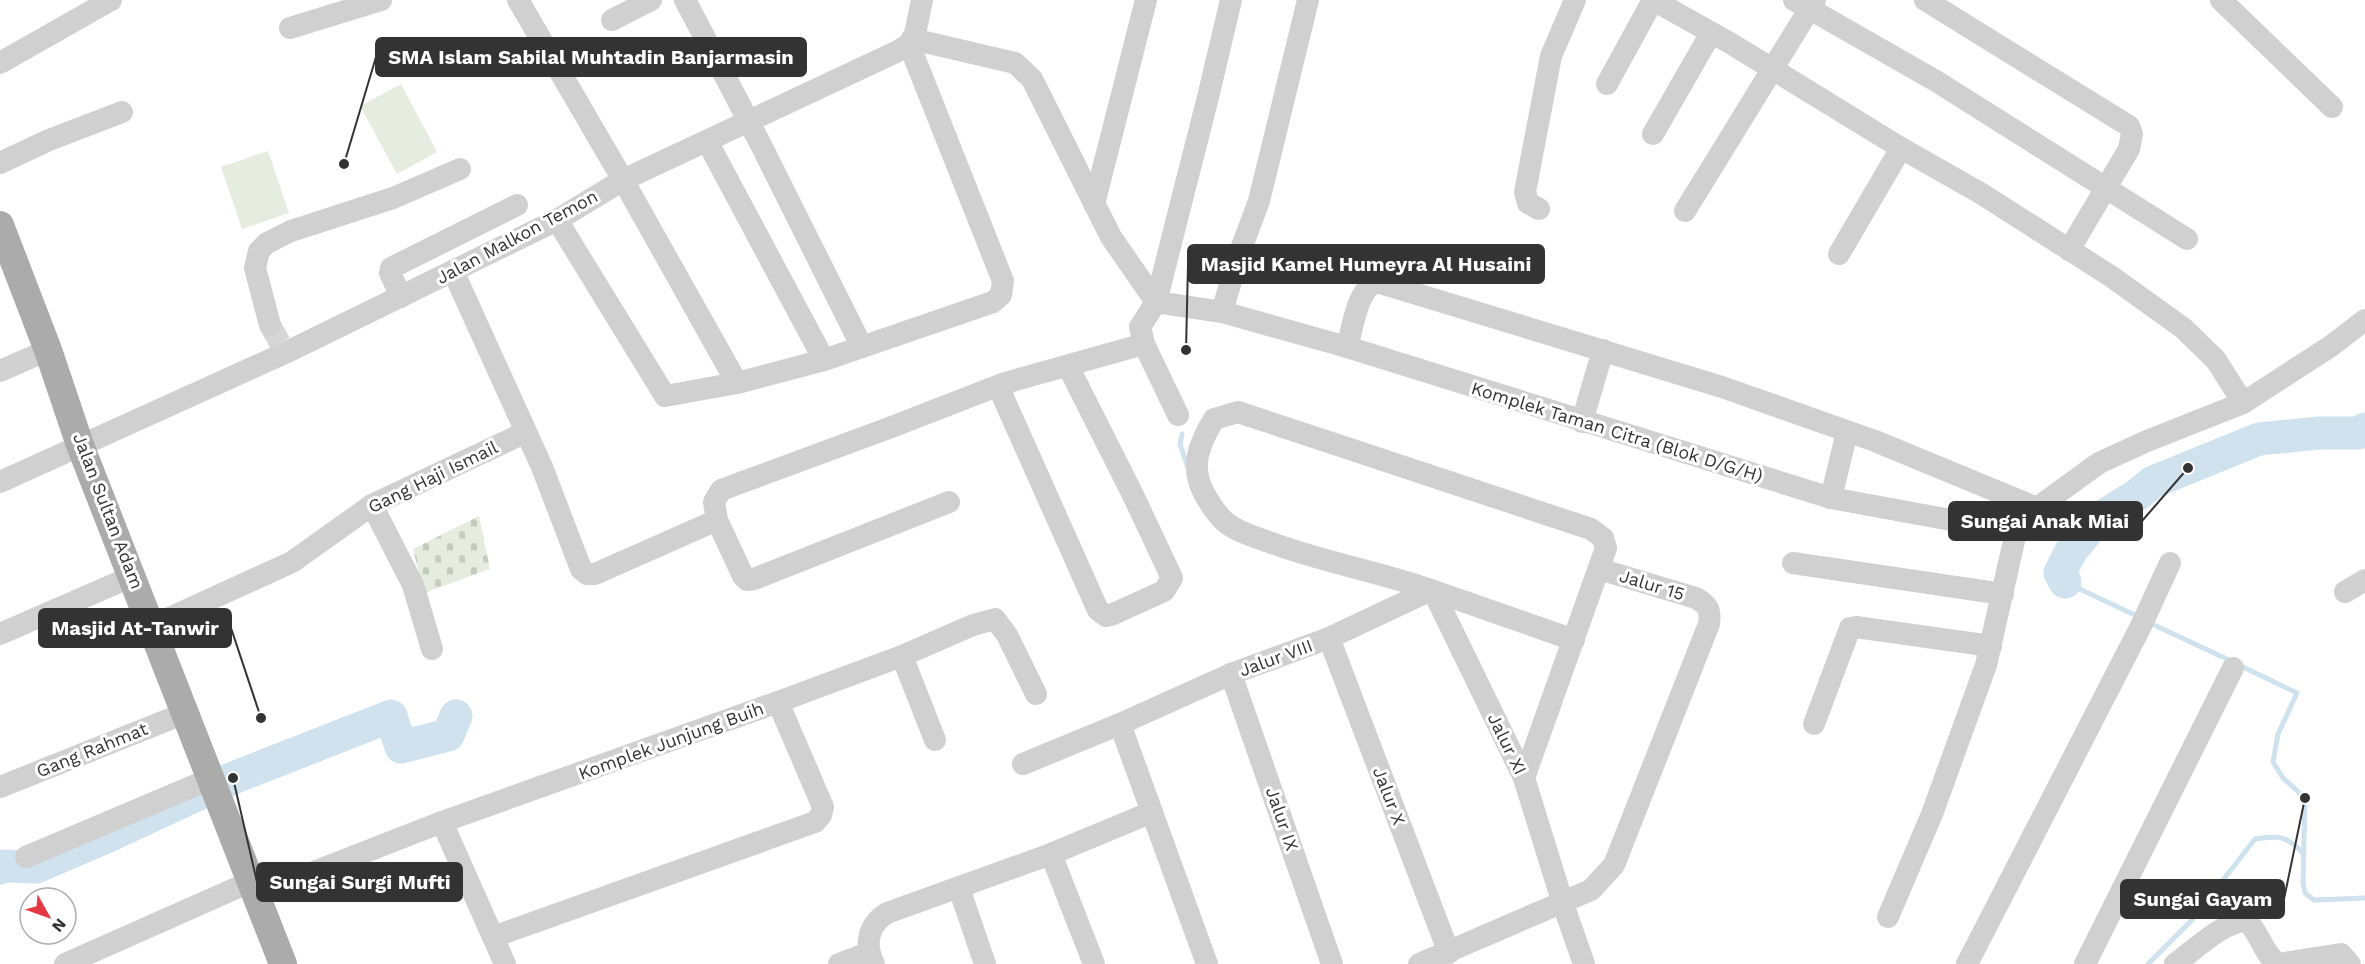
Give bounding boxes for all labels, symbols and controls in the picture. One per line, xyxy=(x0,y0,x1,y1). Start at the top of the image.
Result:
callout: SMA Islam Sabilal Muhtadin Banjarmasin xyxy=(376,38,806,76)
text: SMA Islam Sabilal Muhtadin Banjarmasin xyxy=(388,45,794,69)
street label: Jalan Malkon Temon xyxy=(432,185,601,288)
callout: Masjid Kamel Humeyra Al Husaini xyxy=(1188,245,1544,283)
text: Masjid Kamel Humeyra Al Husaini xyxy=(1201,252,1531,276)
street label: Komplek Taman Citra (Blok D/G/H) xyxy=(1469,377,1765,486)
street label: Jalan Sultan Adam xyxy=(69,430,148,592)
street label: Gang Haji Ismail xyxy=(365,436,501,517)
callout: Sungai Anak Miai xyxy=(1949,502,2142,540)
text: Sungai Anak Miai xyxy=(1961,509,2129,533)
street label: Jalur 15 xyxy=(1617,565,1687,604)
callout: Masjid At-Tanwir xyxy=(39,609,231,647)
text: Masjid At-Tanwir xyxy=(51,616,219,640)
street label: Jalur VIII xyxy=(1236,635,1315,681)
street label: Komplek Junjung Buih xyxy=(575,697,766,784)
street label: Jalur XI xyxy=(1484,710,1531,778)
street label: Gang Rahmat xyxy=(33,718,151,781)
street label: Jalur X xyxy=(1369,764,1410,828)
street label: Jalur IX xyxy=(1262,784,1303,854)
callout: Sungai Surgi Mufti xyxy=(257,863,462,901)
text: Sungai Surgi Mufti xyxy=(269,870,451,894)
callout: Sungai Gayam xyxy=(2121,880,2284,918)
north arrow xyxy=(18,886,78,946)
text: Sungai Gayam xyxy=(2134,887,2272,911)
text: N xyxy=(48,915,70,936)

